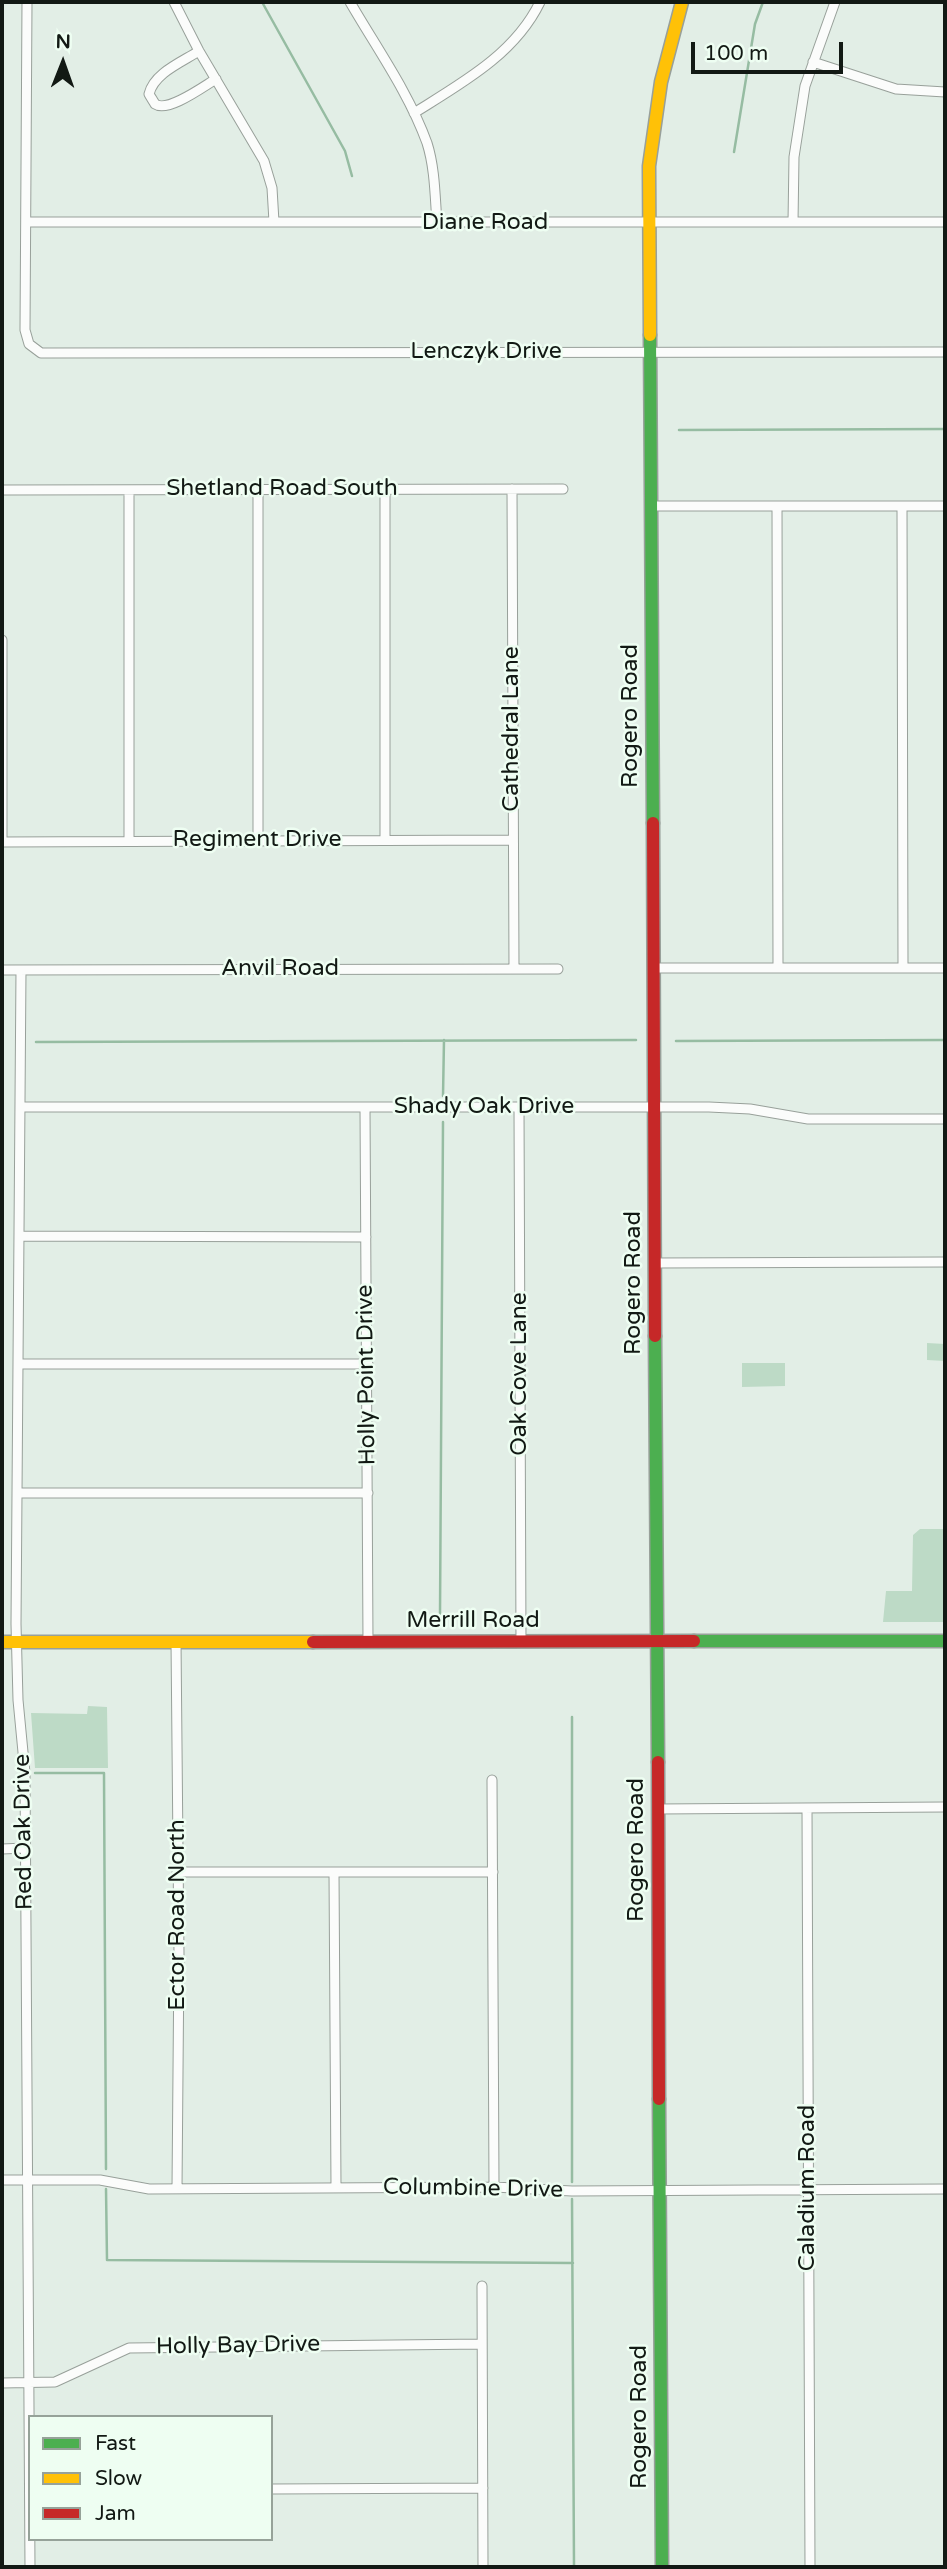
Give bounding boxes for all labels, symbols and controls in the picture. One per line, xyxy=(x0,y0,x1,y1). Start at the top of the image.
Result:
north arrow xyxy=(28,28,98,98)
scale bar xyxy=(695,28,847,72)
text: N xyxy=(56,31,71,53)
text: 100 m xyxy=(704,41,768,66)
street label: Diane Road xyxy=(422,209,548,237)
street label: Lenczyk Drive xyxy=(410,338,562,366)
street label: Shetland Road South xyxy=(166,475,398,503)
street label: Rogero Road xyxy=(617,644,645,788)
street label: Cathedral Lane xyxy=(498,646,526,812)
street label: Regiment Drive xyxy=(173,826,341,854)
street label: Anvil Road xyxy=(221,955,339,983)
street label: Shady Oak Drive xyxy=(394,1093,574,1121)
street label: Rogero Road xyxy=(620,1211,648,1355)
street label: Holly Point Drive xyxy=(352,1284,382,1466)
street label: Oak Cove Lane xyxy=(506,1292,534,1456)
street label: Merrill Road xyxy=(406,1607,540,1635)
street label: Red Oak Drive xyxy=(9,1754,39,1910)
street label: Rogero Road xyxy=(623,1778,651,1922)
street label: Ector Road North xyxy=(164,1819,192,2011)
street label: Caladium Road xyxy=(794,2105,822,2271)
street label: Columbine Drive xyxy=(383,2174,563,2204)
street label: Holly Bay Drive xyxy=(156,2331,320,2361)
street label: Rogero Road xyxy=(626,2345,654,2489)
legend xyxy=(28,2415,273,2541)
text: Fast xyxy=(95,2431,136,2456)
text: Slow xyxy=(95,2466,142,2491)
text: Jam xyxy=(95,2501,136,2526)

